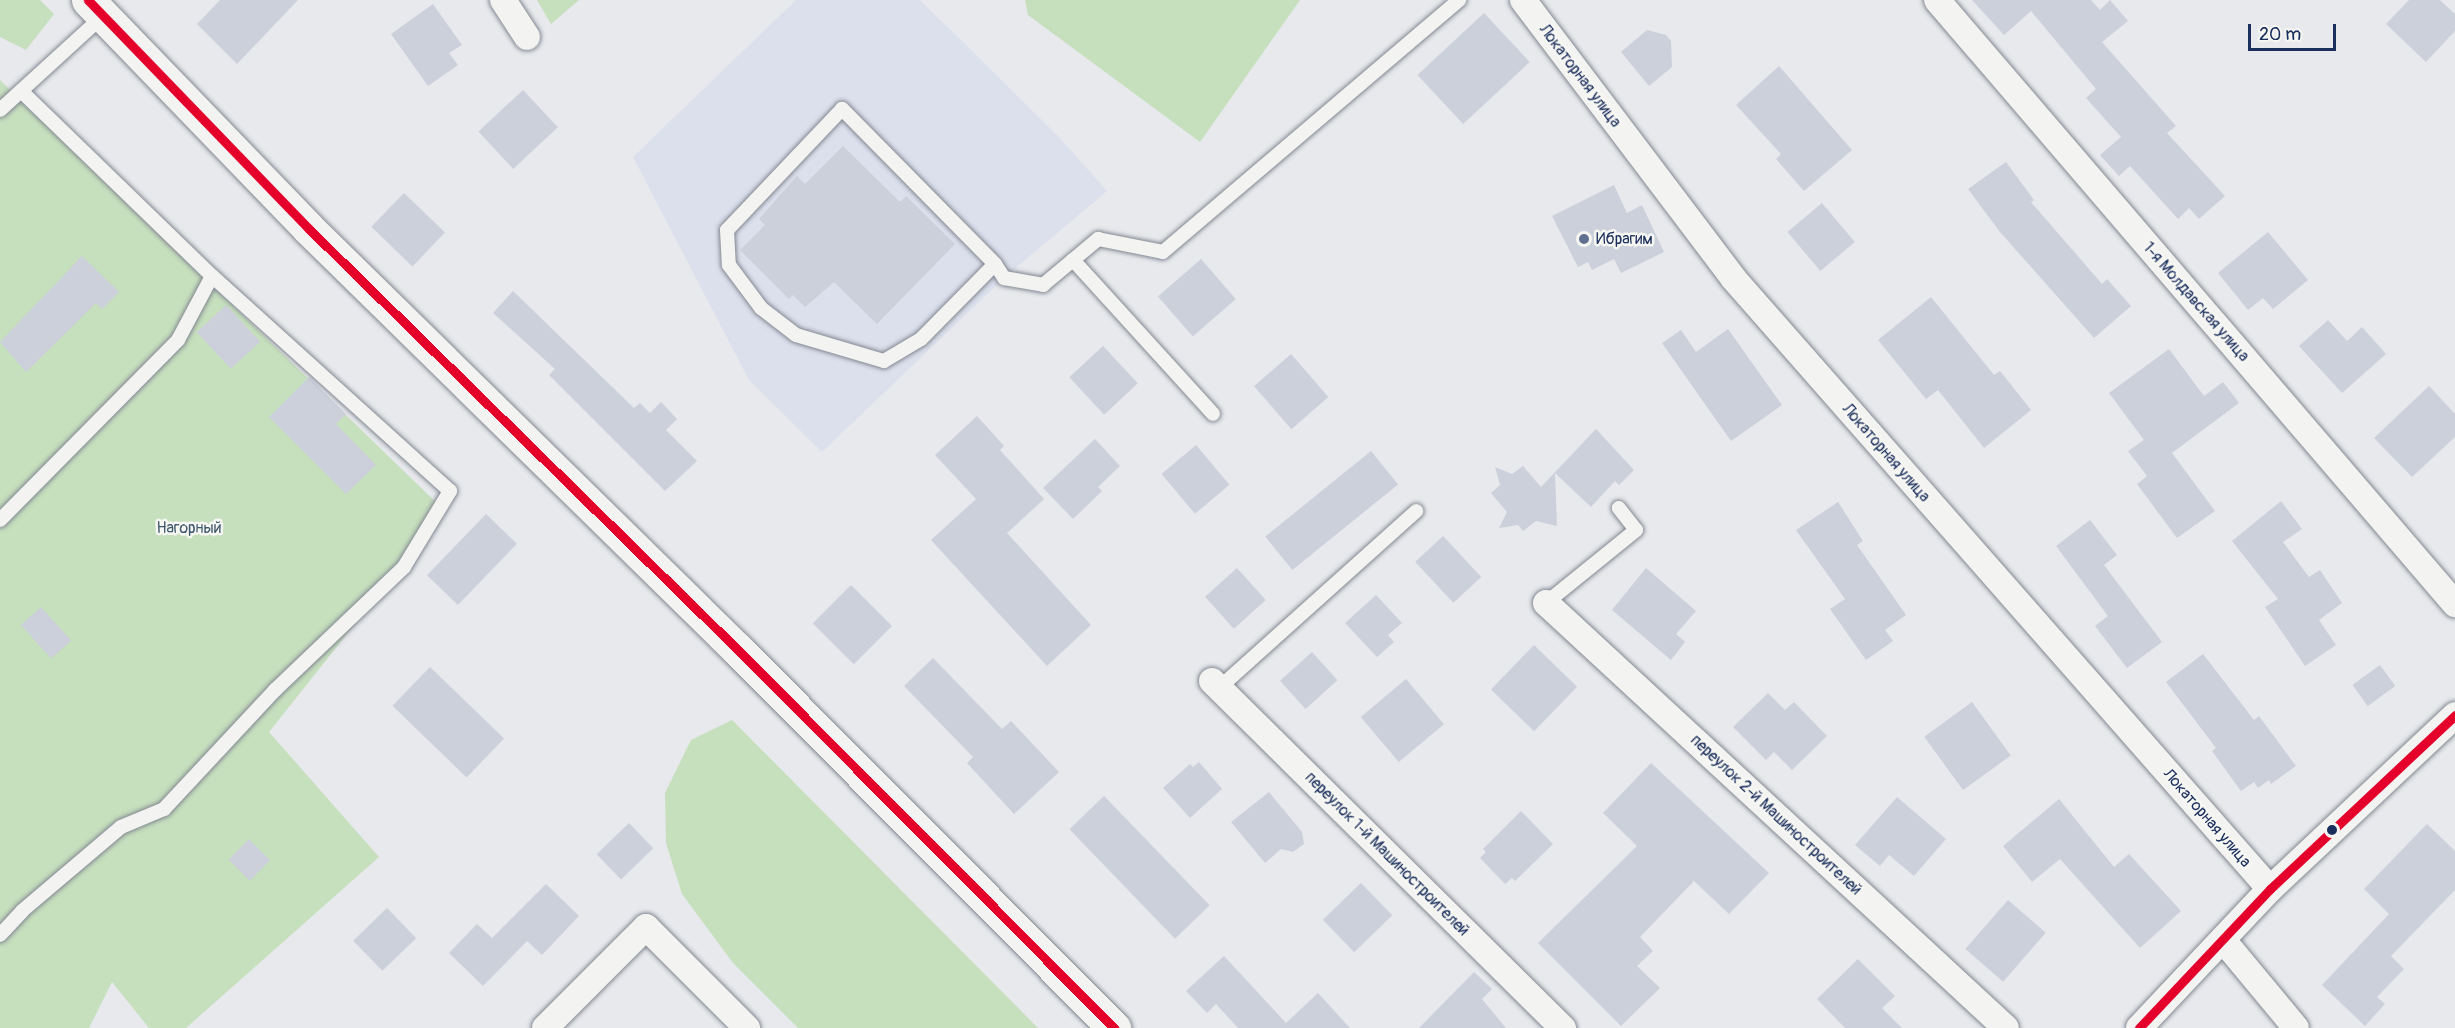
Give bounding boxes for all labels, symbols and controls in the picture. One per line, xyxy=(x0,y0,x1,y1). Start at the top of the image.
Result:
scale bar xyxy=(2251,12,2340,50)
street label: Локаторная улица xyxy=(1535,21,1625,131)
text: 20 m xyxy=(2259,23,2301,46)
place label: Ибрагим xyxy=(1596,229,1653,249)
marker: Ибрагим xyxy=(1577,232,1591,246)
street label: 1-я Молдавская улица xyxy=(2139,238,2253,366)
street label: Локаторная улица xyxy=(1838,400,1934,506)
park label: Нагорный xyxy=(156,518,222,538)
street label: переулок 2-й Машиностроителей xyxy=(1686,731,1866,899)
street label: Локаторная улица xyxy=(2159,765,2255,871)
street label: переулок 1-й Машиностроителей xyxy=(1301,768,1473,940)
unlabelled marker xyxy=(2326,824,2338,836)

